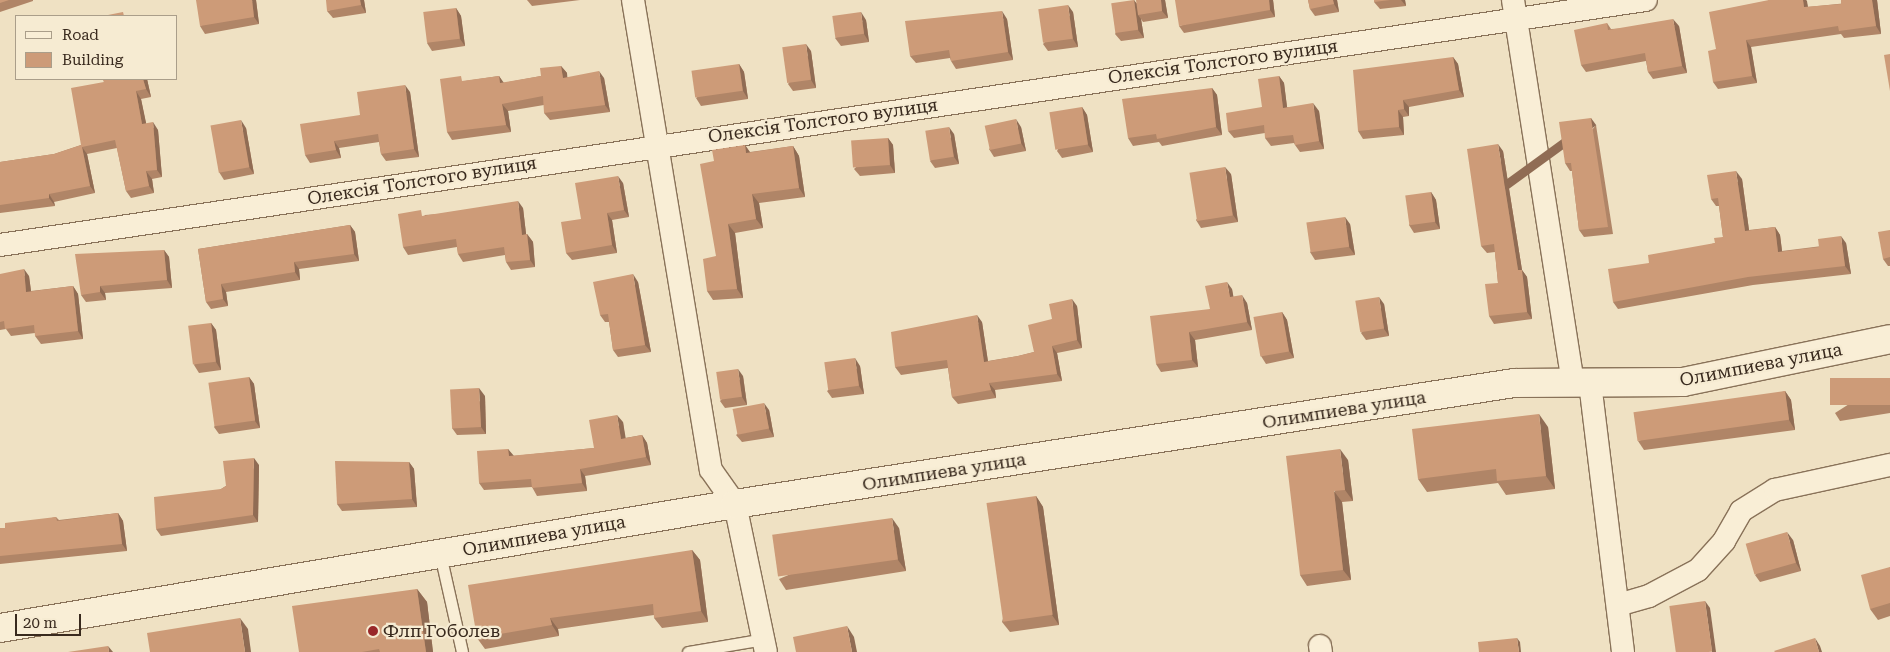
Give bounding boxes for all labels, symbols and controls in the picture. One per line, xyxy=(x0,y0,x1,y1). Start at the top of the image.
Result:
legend xyxy=(15,15,178,80)
text: Road xyxy=(62,26,99,44)
street label: Олексія Толстого вулиця xyxy=(1107,35,1339,89)
text: Building xyxy=(62,51,123,69)
street label: Олексія Толстого вулиця xyxy=(707,94,939,148)
street label: Олексія Толстого вулиця xyxy=(306,152,538,210)
street label: Олимпиева улица xyxy=(1678,339,1844,391)
street label: Олимпиева улица xyxy=(1261,386,1427,434)
street label: Олимпиева улица xyxy=(861,448,1027,496)
street label: Олимпиева улица xyxy=(461,511,627,561)
scale bar xyxy=(18,604,84,636)
text: 20 m xyxy=(23,614,57,632)
place label: Флп Гоболев xyxy=(383,620,500,642)
marker: Флп Гоболев xyxy=(367,625,379,637)

